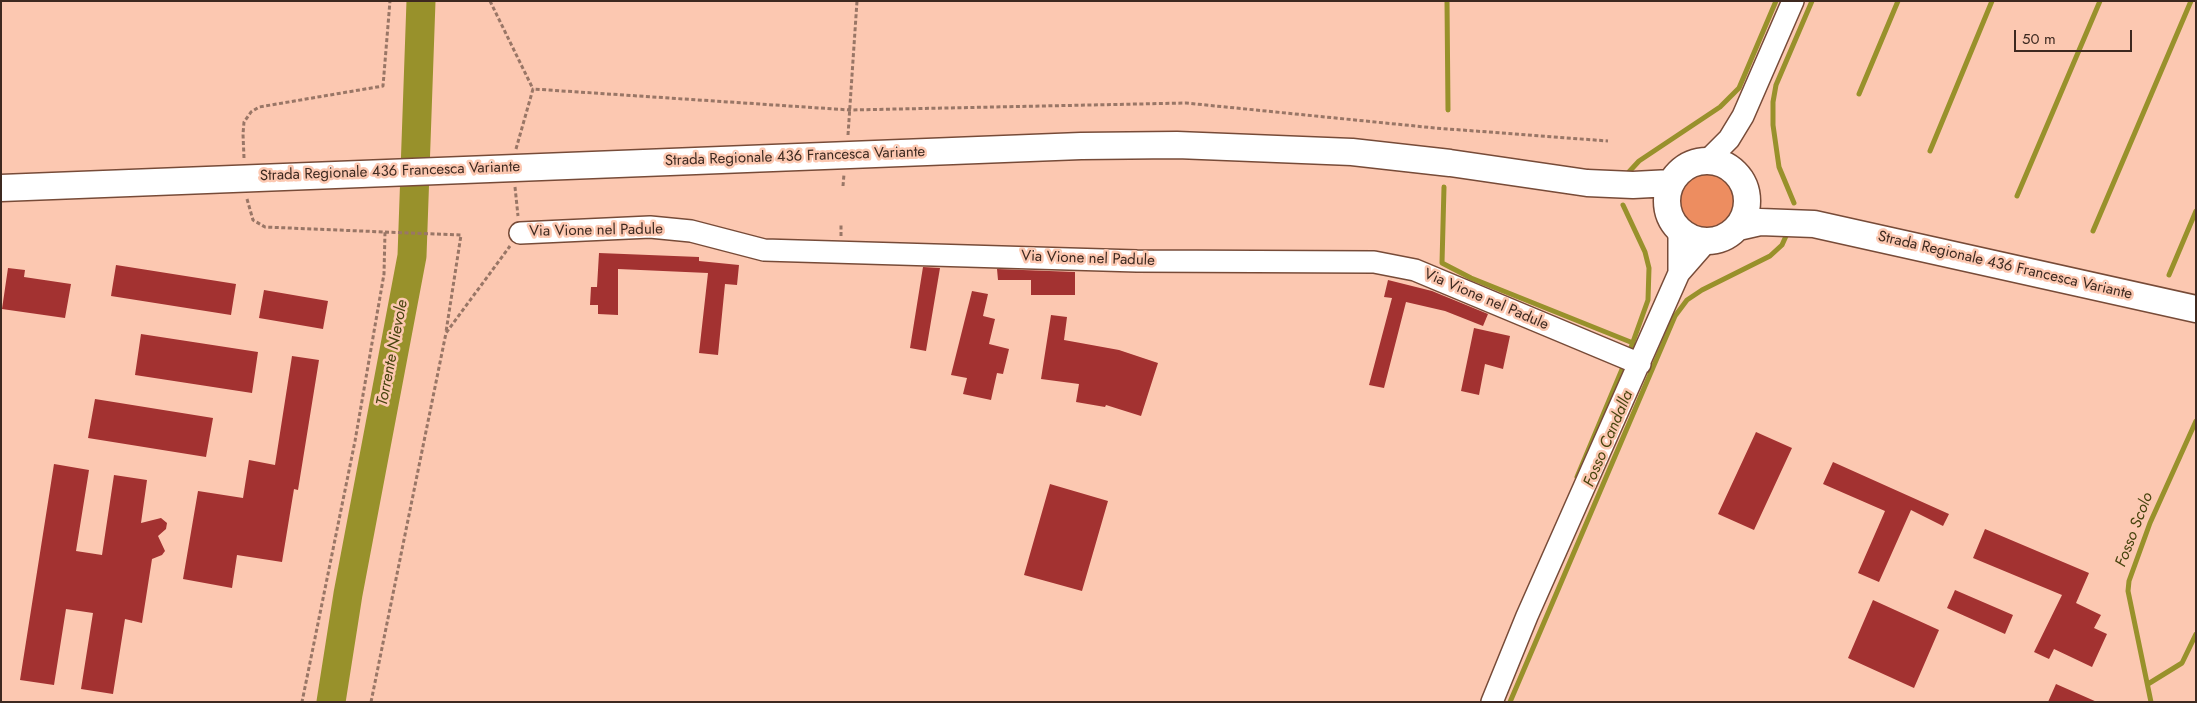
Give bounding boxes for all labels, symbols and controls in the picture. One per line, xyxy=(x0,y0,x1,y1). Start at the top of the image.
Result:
scale bar xyxy=(2017,20,2134,52)
text: 50 m xyxy=(2022,28,2056,50)
street label: Strada Regionale 436 Francesca Variante xyxy=(665,143,925,171)
street label: Strada Regionale 436 Francesca Variante xyxy=(260,158,520,186)
street label: Via Vione nel Padule xyxy=(529,221,663,241)
street label: Strada Regionale 436 Francesca Variante xyxy=(1876,228,2134,304)
street label: Via Vione nel Padule xyxy=(1021,248,1155,270)
street label: Via Vione nel Padule xyxy=(1421,266,1551,334)
water label: Torrente Nievole xyxy=(373,298,413,408)
water label: Fosso Candalla xyxy=(1580,388,1638,490)
water label: Fosso Scolo xyxy=(2112,490,2158,570)

